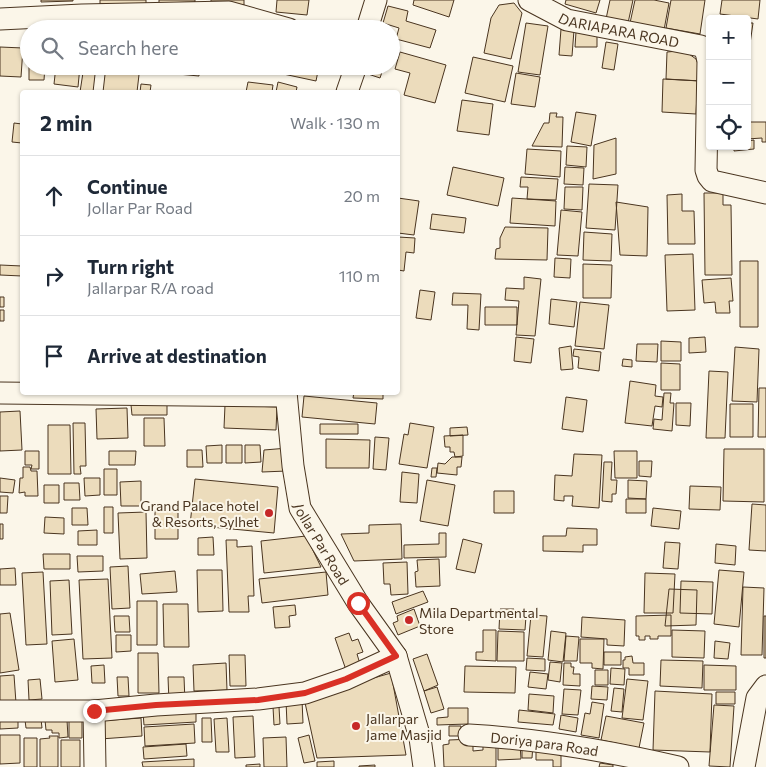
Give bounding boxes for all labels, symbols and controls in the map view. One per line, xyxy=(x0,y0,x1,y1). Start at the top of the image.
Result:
street label: DARIAPARA ROAD xyxy=(556,9,681,50)
map controls xyxy=(706,15,751,150)
button: + xyxy=(706,15,751,60)
search box xyxy=(20,20,400,75)
icon: search xyxy=(38,34,66,62)
text: Search here xyxy=(78,36,178,59)
button: − xyxy=(706,60,751,105)
button: locate xyxy=(706,105,751,150)
text: 2 min xyxy=(40,110,92,135)
text: Walk · 130 m xyxy=(290,113,380,132)
text: Continue xyxy=(87,175,167,198)
icon: ahead xyxy=(40,182,68,210)
text: 20 m xyxy=(344,186,380,205)
text: Jollar Par Road xyxy=(87,198,192,217)
text: Turn right xyxy=(87,255,174,278)
icon: right xyxy=(40,262,68,290)
text: 110 m xyxy=(339,266,380,285)
text: Jallarpar R/A road xyxy=(87,278,214,297)
icon: arrive xyxy=(40,342,68,370)
text: Arrive at destination xyxy=(87,344,267,367)
place label: Grand Palace hotel & Resorts, Sylhet xyxy=(140,497,259,530)
street label: Jollar Par Road xyxy=(291,503,353,588)
marker: Grand Palace hotel & Resorts, Sylhet xyxy=(263,507,275,519)
route start xyxy=(347,592,370,615)
place label: Mila Departmental Store xyxy=(419,604,538,637)
marker: Mila Departmental Store xyxy=(403,614,415,626)
route end xyxy=(83,700,106,723)
place label: Jallarpar Jame Masjid xyxy=(366,710,442,743)
marker: Jallarpar Jame Masjid xyxy=(350,720,362,732)
street label: Doriya para Road xyxy=(490,728,600,759)

